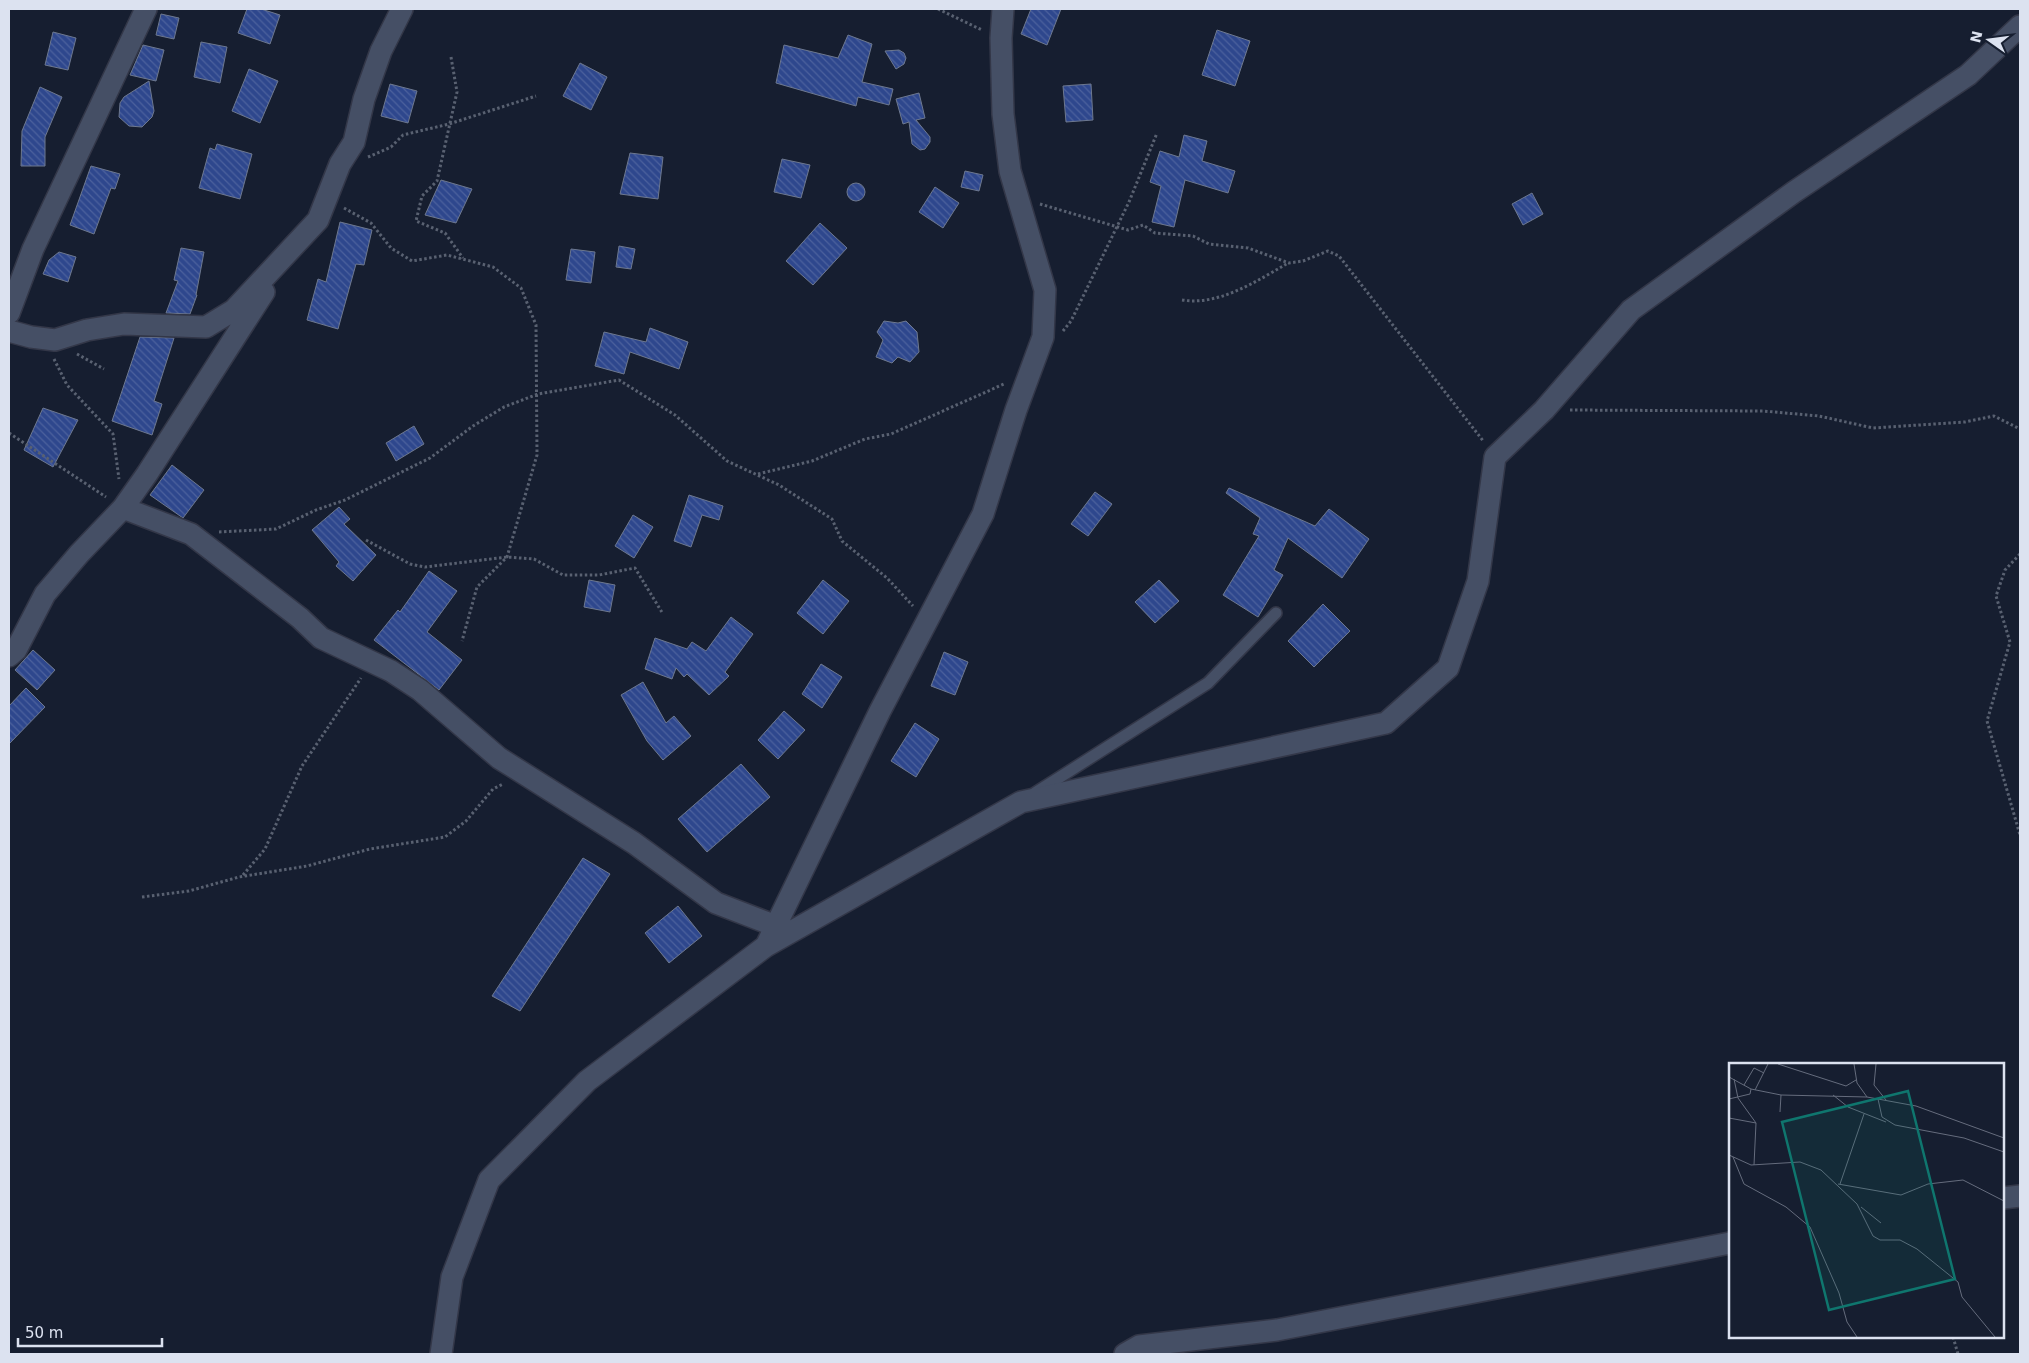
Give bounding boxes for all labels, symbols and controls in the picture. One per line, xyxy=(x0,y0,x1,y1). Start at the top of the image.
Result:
north arrow xyxy=(1964,15,2014,65)
text: N xyxy=(1967,29,1986,44)
inset map xyxy=(1729,1063,2004,1338)
scale bar xyxy=(18,1316,161,1348)
text: 50 m xyxy=(25,1324,63,1342)

